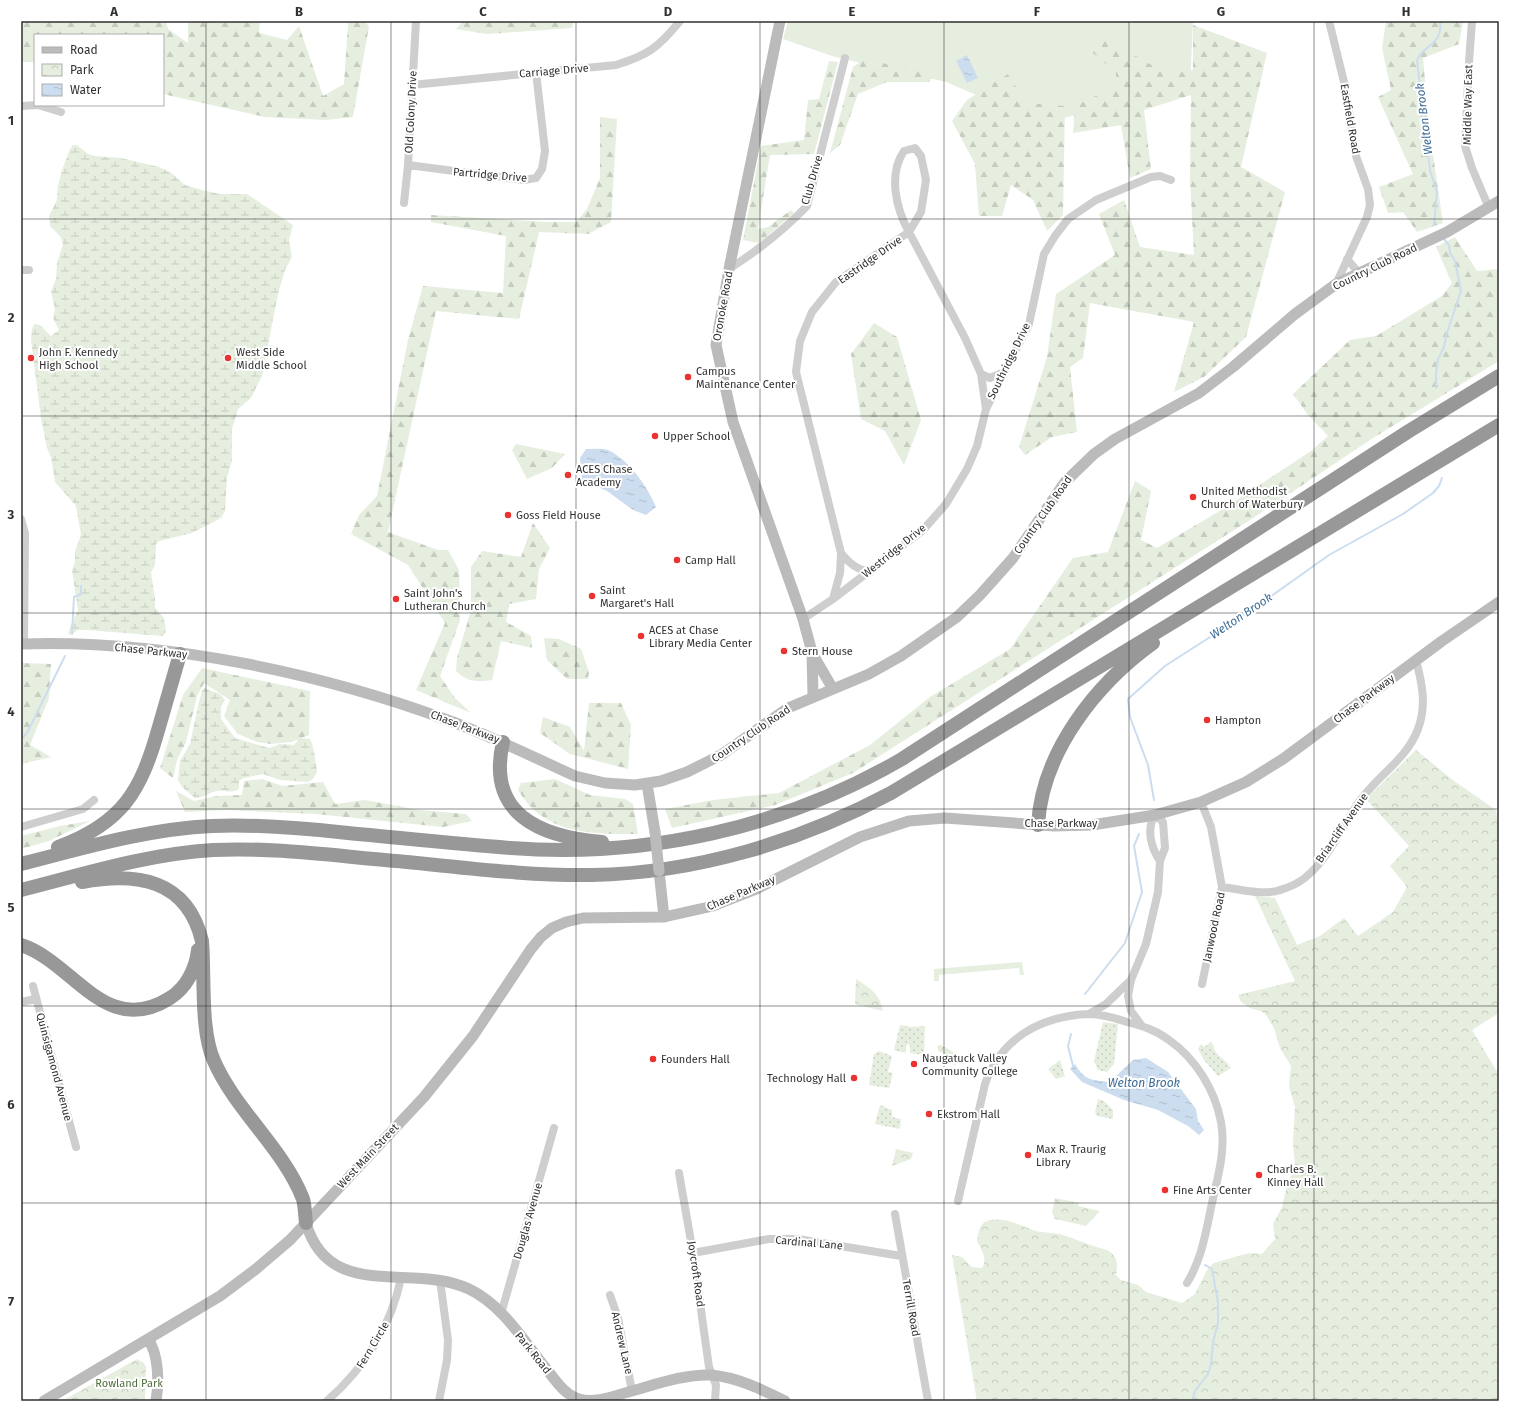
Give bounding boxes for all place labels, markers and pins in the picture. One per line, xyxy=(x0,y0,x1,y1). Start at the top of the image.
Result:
place label: John F. Kennedy High School xyxy=(39,346,118,372)
place label: West Side Middle School xyxy=(236,346,307,372)
marker: John F. Kennedy High School xyxy=(26,353,36,363)
marker: West Side Middle School xyxy=(223,353,233,363)
place label: Campus Maintenance Center xyxy=(696,365,796,391)
marker: Campus Maintenance Center xyxy=(683,372,693,382)
place label: Upper School xyxy=(663,430,730,443)
marker: Upper School xyxy=(650,431,660,441)
place label: ACES Chase Academy xyxy=(576,463,633,489)
marker: ACES Chase Academy xyxy=(563,470,573,480)
place label: United Methodist Church of Waterbury xyxy=(1201,485,1303,511)
marker: United Methodist Church of Waterbury xyxy=(1188,492,1198,502)
place label: Goss Field House xyxy=(516,509,601,522)
marker: Goss Field House xyxy=(503,510,513,520)
place label: Camp Hall xyxy=(685,554,736,567)
marker: Camp Hall xyxy=(672,555,682,565)
place label: Saint Margaret's Hall xyxy=(600,584,674,610)
place label: Saint John's Lutheran Church xyxy=(404,587,486,613)
marker: Saint Margaret's Hall xyxy=(587,591,597,601)
marker: Saint John's Lutheran Church xyxy=(391,594,401,604)
place label: ACES at Chase Library Media Center xyxy=(649,624,753,650)
marker: ACES at Chase Library Media Center xyxy=(636,631,646,641)
place label: Stern House xyxy=(792,645,853,658)
marker: Stern House xyxy=(779,646,789,656)
place label: Hampton xyxy=(1215,714,1261,727)
marker: Hampton xyxy=(1202,715,1212,725)
place label: Naugatuck Valley Community College xyxy=(922,1052,1018,1078)
place label: Founders Hall xyxy=(661,1053,730,1066)
marker: Founders Hall xyxy=(648,1054,658,1064)
marker: Naugatuck Valley Community College xyxy=(909,1059,919,1069)
place label: Technology Hall xyxy=(767,1072,846,1085)
marker: Technology Hall xyxy=(849,1073,859,1083)
place label: Ekstrom Hall xyxy=(937,1108,1000,1121)
marker: Ekstrom Hall xyxy=(924,1109,934,1119)
place label: Max R. Traurig Library xyxy=(1036,1143,1106,1169)
marker: Max R. Traurig Library xyxy=(1023,1150,1033,1160)
place label: Charles B. Kinney Hall xyxy=(1267,1163,1324,1189)
marker: Charles B. Kinney Hall xyxy=(1254,1170,1264,1180)
place label: Fine Arts Center xyxy=(1173,1184,1252,1197)
marker: Fine Arts Center xyxy=(1160,1185,1170,1195)

